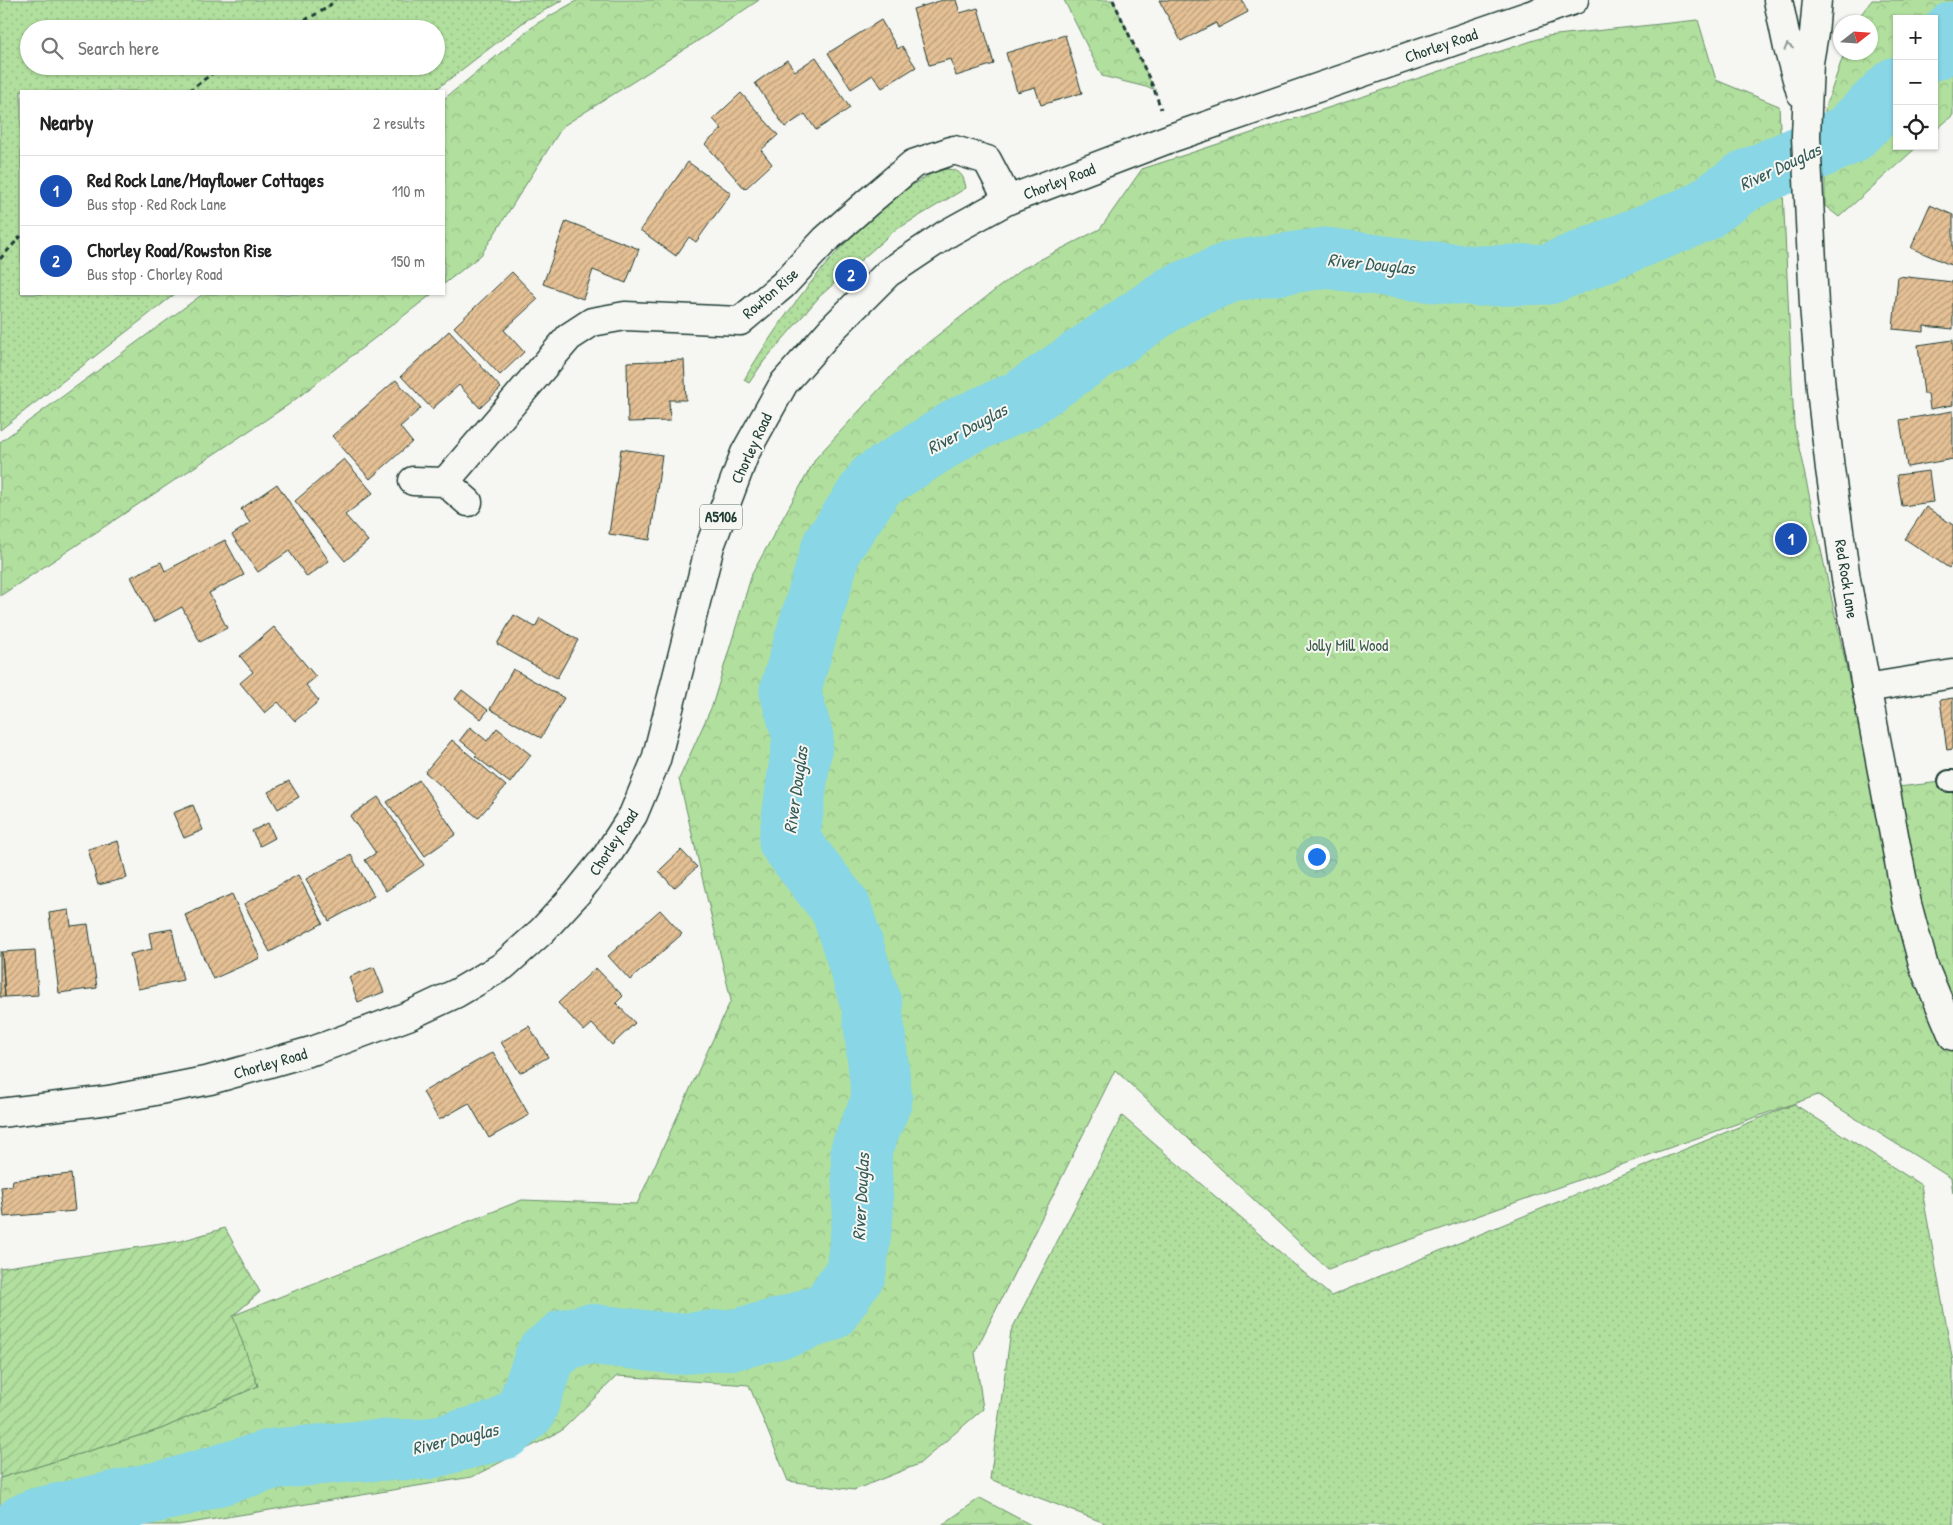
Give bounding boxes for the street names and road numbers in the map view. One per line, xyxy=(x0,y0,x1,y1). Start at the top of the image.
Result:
street label: Chorley Road xyxy=(1402,22,1480,68)
street label: Chorley Road xyxy=(1020,157,1098,205)
street label: Rowton Rise xyxy=(737,262,803,323)
street label: Chorley Road xyxy=(725,409,777,487)
road number: A5106 xyxy=(700,504,742,530)
street label: Red Rock Lane xyxy=(1830,538,1864,621)
street label: Chorley Road xyxy=(583,804,643,880)
street label: Chorley Road xyxy=(231,1042,309,1084)

